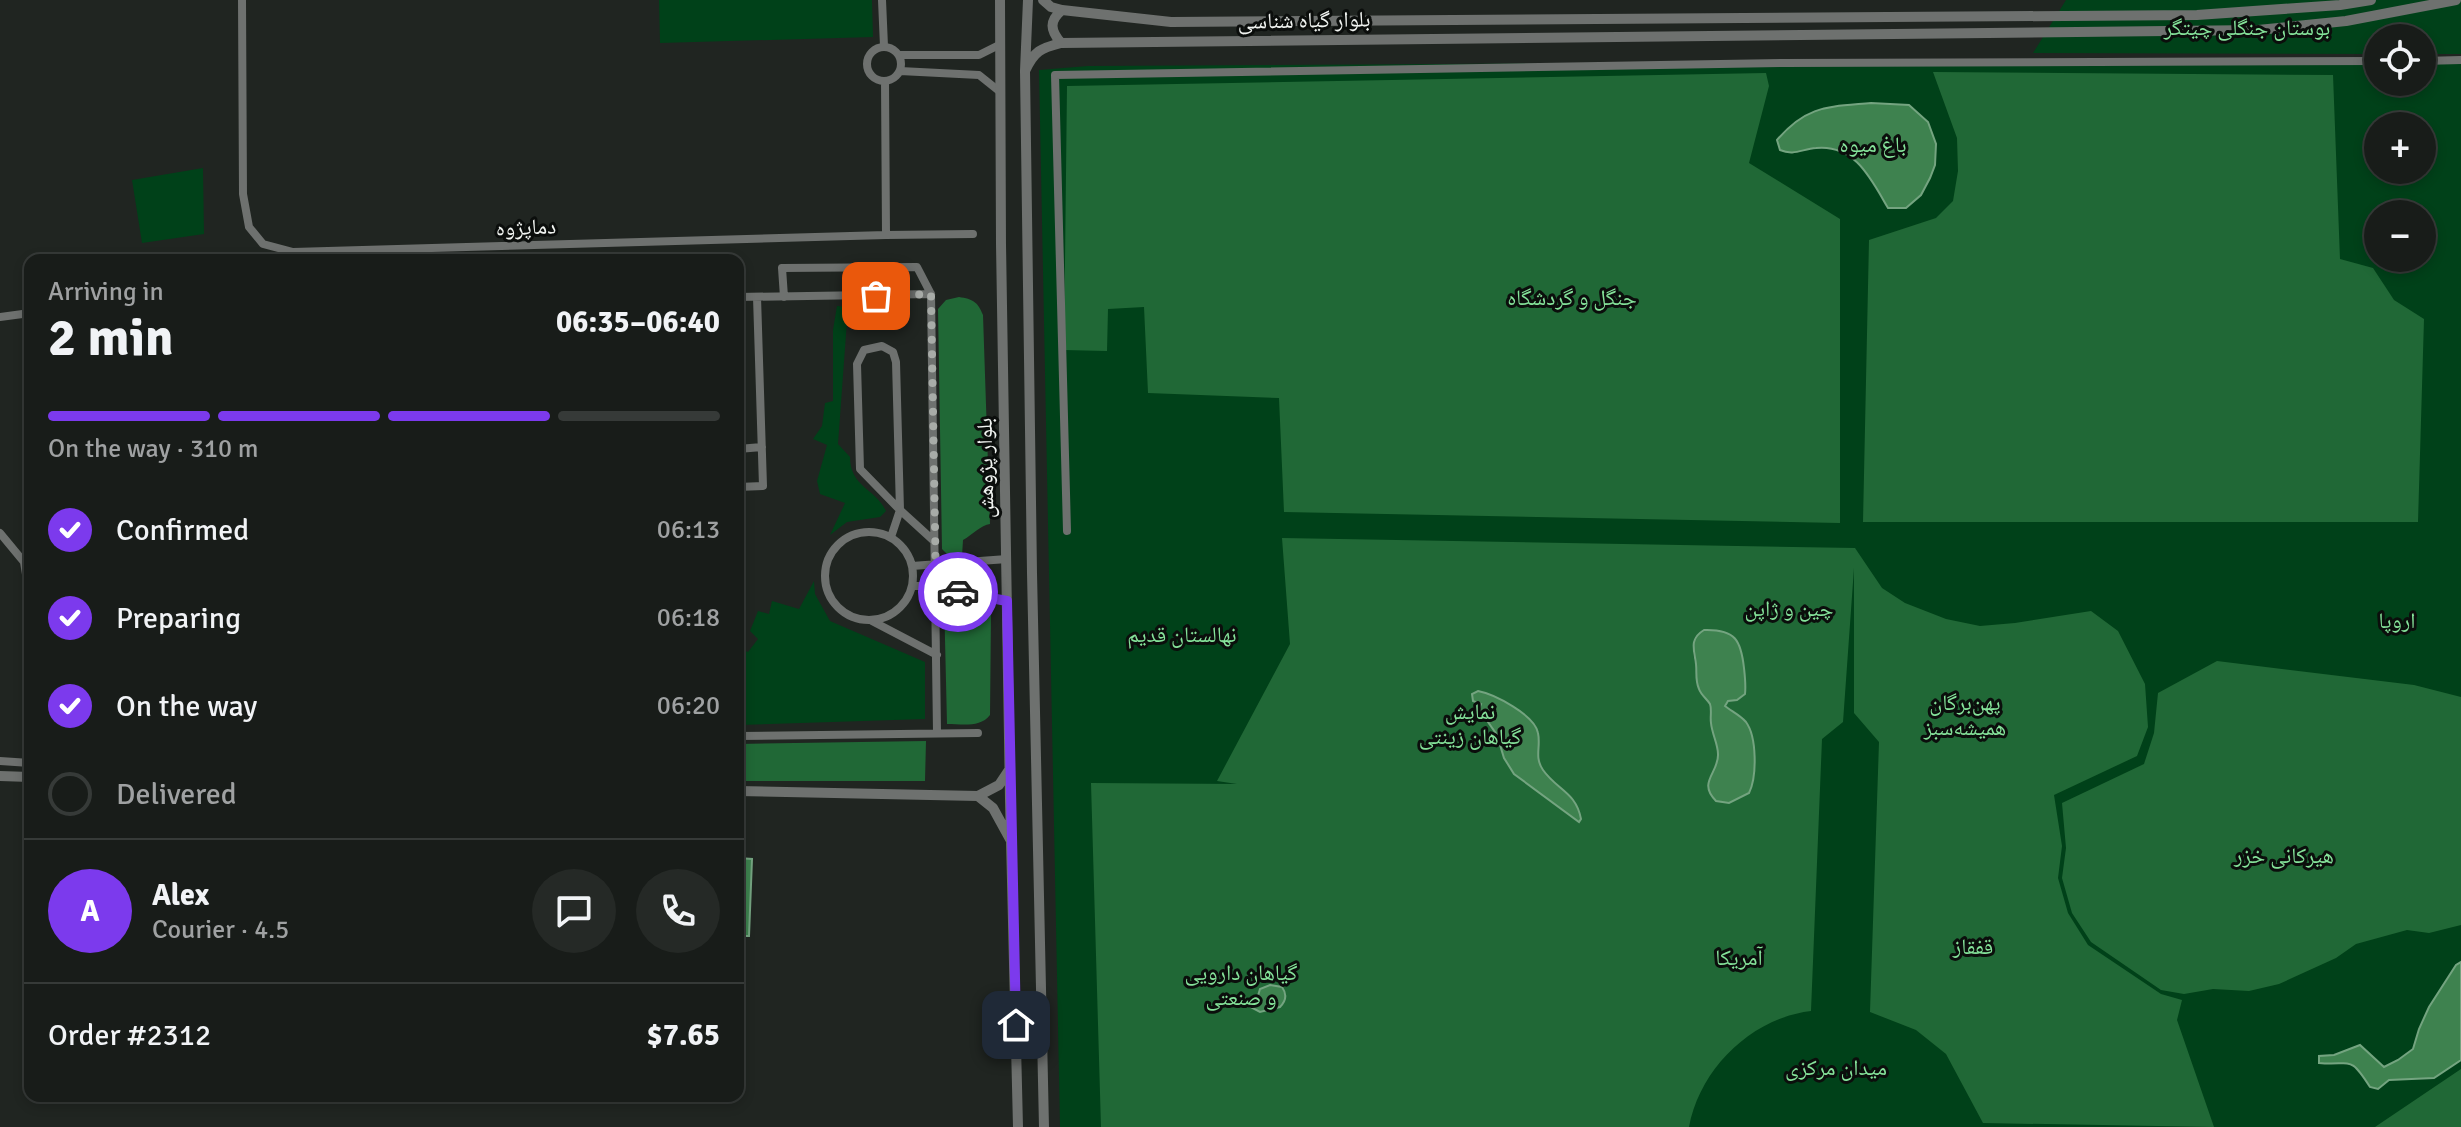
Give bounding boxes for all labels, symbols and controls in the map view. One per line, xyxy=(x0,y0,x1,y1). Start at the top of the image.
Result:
street label: بلوار گیاه شناسی xyxy=(1237,5,1371,35)
park label: بوستان جنگلی چیتگر xyxy=(2163,14,2330,41)
map controls xyxy=(2364,24,2436,272)
button: locate xyxy=(2364,24,2436,96)
button: + xyxy=(2364,112,2436,184)
park label: باغ میوه xyxy=(1840,131,1906,158)
button: − xyxy=(2364,200,2436,272)
street label: دماپژوه xyxy=(495,212,557,242)
pin xyxy=(842,262,910,330)
icon: bag xyxy=(854,274,898,318)
text: Arriving in xyxy=(48,276,164,308)
park label: جنگل و گردشگاه xyxy=(1507,284,1637,311)
text: 06:35–06:40 xyxy=(556,304,720,341)
text: 2 min xyxy=(48,306,174,370)
street label: بلوار پژوهش xyxy=(971,417,1000,519)
text: On the way · 310 m xyxy=(48,433,258,465)
icon: check xyxy=(48,508,92,552)
text: Confirmed xyxy=(116,512,249,549)
text: 06:13 xyxy=(657,514,720,546)
courier xyxy=(918,552,998,632)
icon: car xyxy=(936,570,980,614)
park label: چین و ژاپن xyxy=(1745,595,1833,622)
icon: check xyxy=(48,596,92,640)
text: Preparing xyxy=(116,600,241,637)
text: 06:18 xyxy=(657,602,720,634)
park label: اروپا xyxy=(2378,607,2416,634)
park label: نهالستان قدیم xyxy=(1127,621,1237,649)
icon: check xyxy=(48,684,92,728)
text: On the way xyxy=(116,688,257,725)
park label: پهن‌برگان همیشه‌سبز xyxy=(1923,689,2006,741)
text: 06:20 xyxy=(657,690,720,722)
park label: نمایش گیاهان زینتی xyxy=(1419,698,1521,750)
text: Delivered xyxy=(116,776,237,813)
park label: هیرکانی خزر xyxy=(2233,842,2334,869)
button: chat xyxy=(532,869,616,953)
button: phone xyxy=(636,869,720,953)
text: Alex xyxy=(152,877,209,914)
text: A xyxy=(80,893,100,930)
text: Courier · 4.5 xyxy=(152,914,289,946)
park label: قفقاز xyxy=(1952,933,1993,960)
park label: آمریکا xyxy=(1715,944,1763,971)
park label: گیاهان دارویی و صنعتی xyxy=(1185,959,1297,1011)
pin xyxy=(982,991,1050,1059)
icon: home xyxy=(994,1003,1038,1047)
text: Order #2312 xyxy=(48,1017,211,1054)
text: $7.65 xyxy=(647,1017,720,1054)
park label: میدان مرکزی xyxy=(1785,1054,1887,1081)

